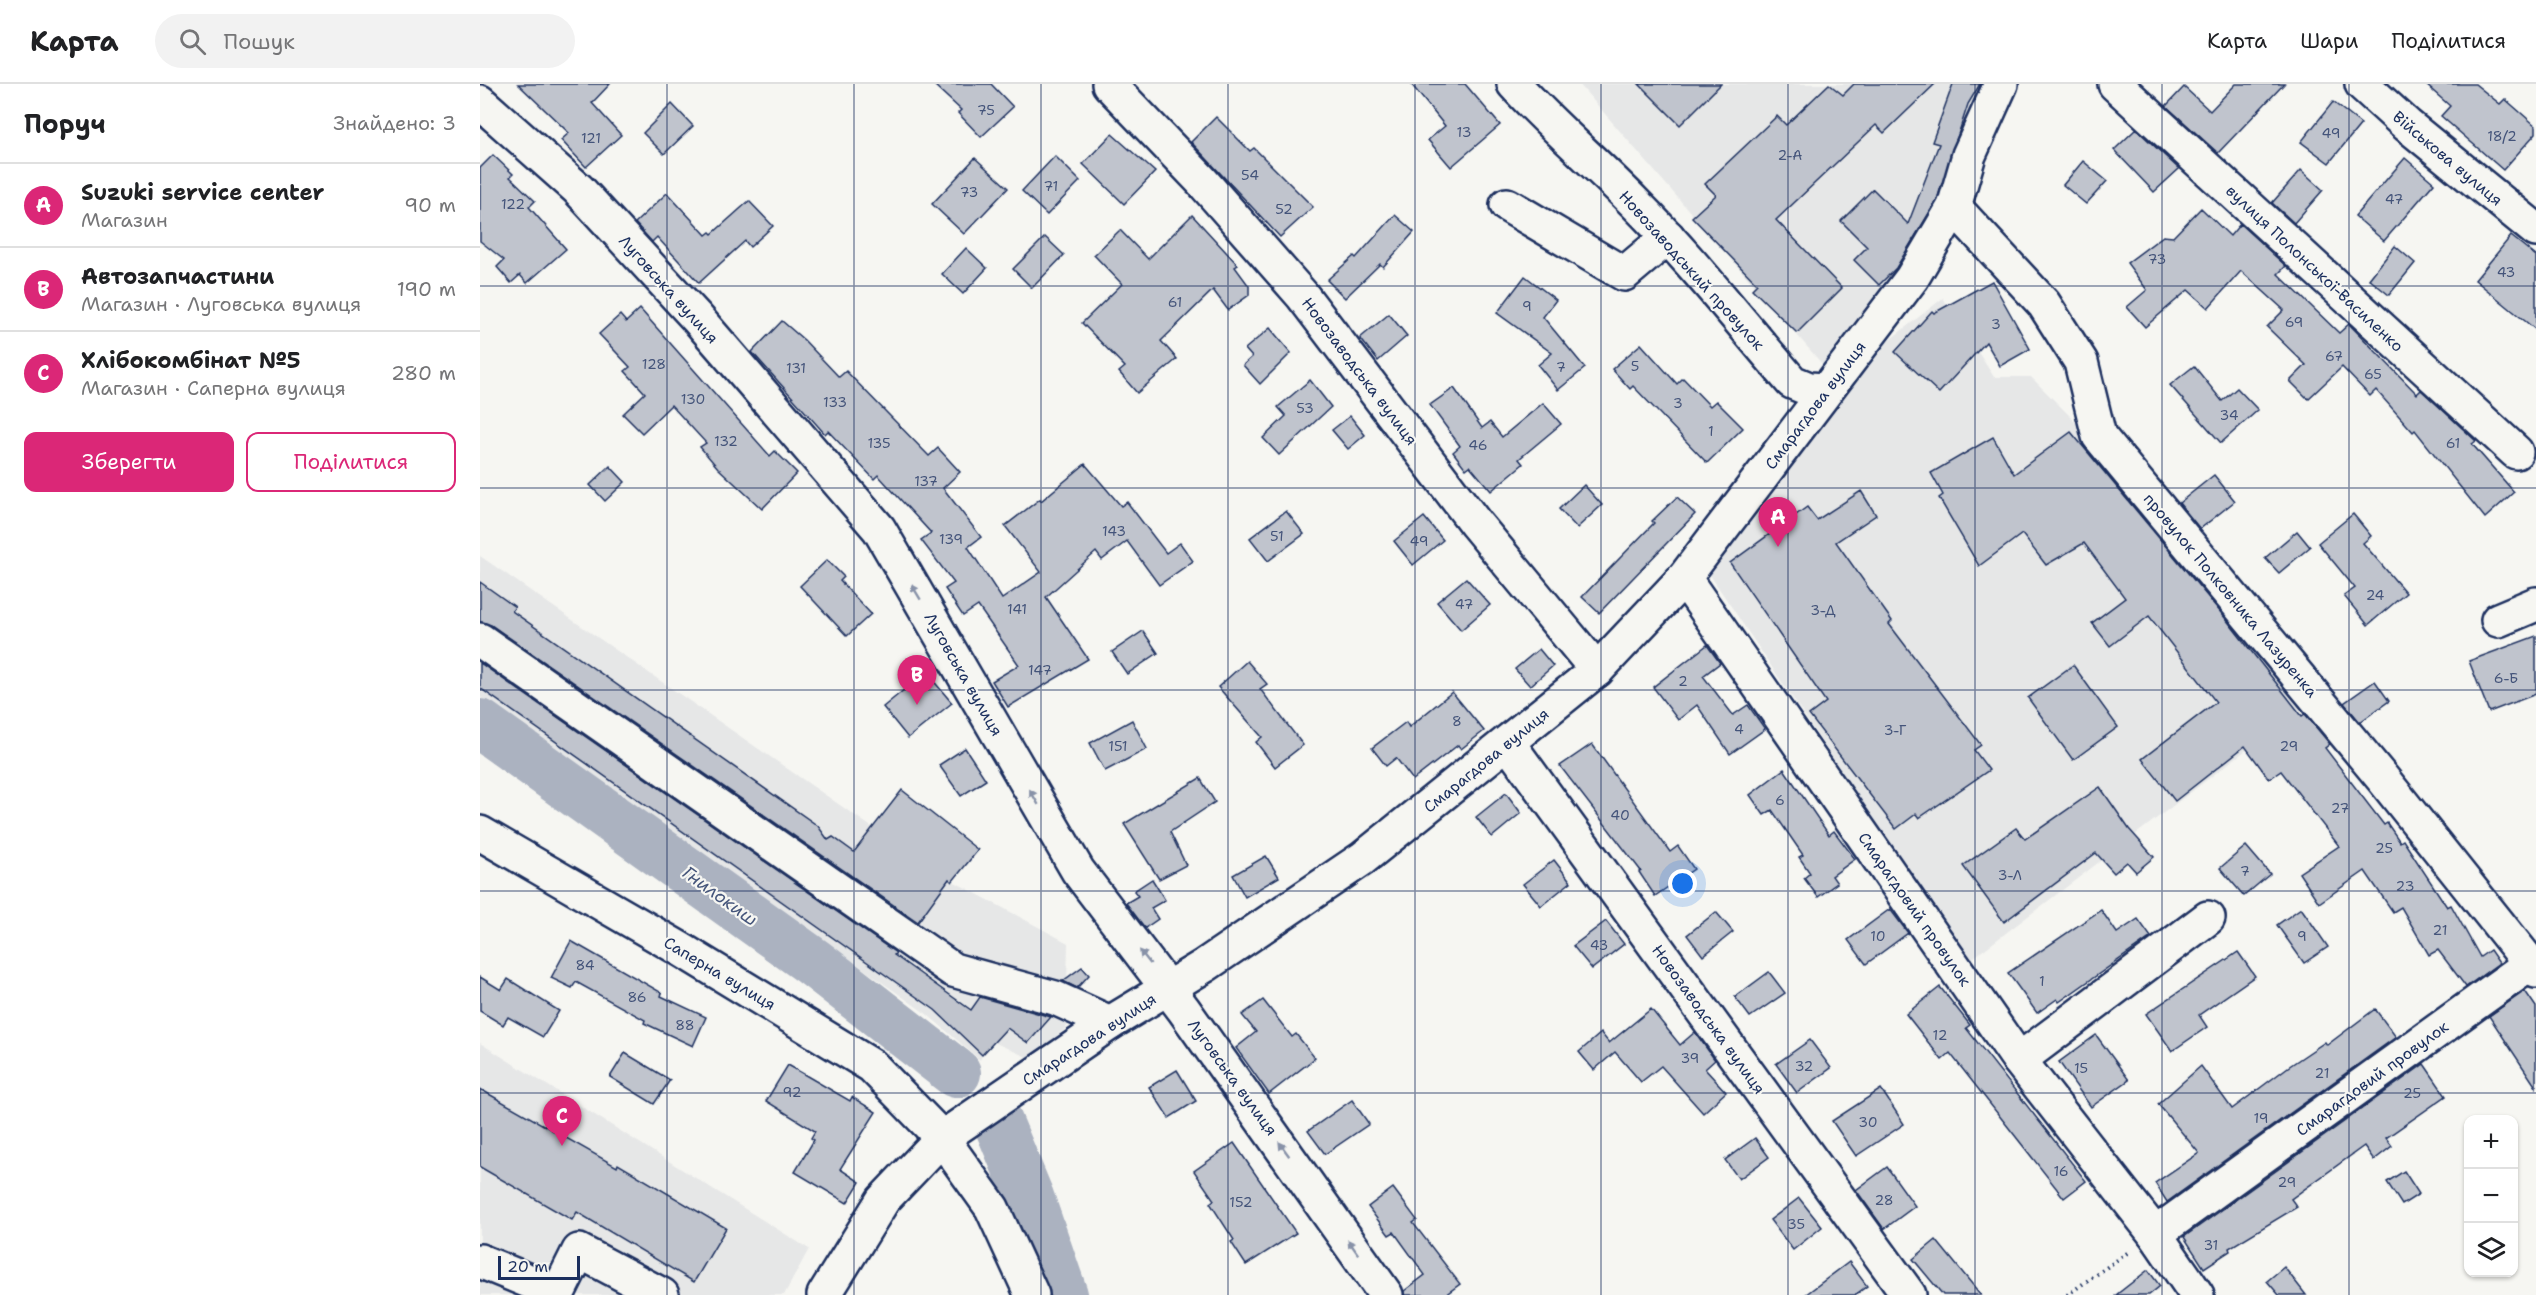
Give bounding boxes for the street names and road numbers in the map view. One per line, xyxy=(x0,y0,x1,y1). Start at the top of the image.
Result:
street label: Військова вулиця xyxy=(2388,106,2507,211)
street label: вулиця Полонської-Василенко xyxy=(2221,180,2408,356)
street label: Новозаводський провулок xyxy=(1614,186,1769,355)
street label: Луговська вулиця xyxy=(614,231,723,348)
street label: Новозаводська вулиця xyxy=(1297,293,1422,449)
street label: Смарагдова вулиця xyxy=(1760,337,1871,474)
street label: провулок Полковника Лазуренка xyxy=(2139,489,2322,702)
street label: Луговська вулиця xyxy=(920,609,1008,740)
street label: Смарагдова вулиця xyxy=(1419,703,1553,817)
street label: Смарагдовий провулок xyxy=(1853,828,1976,991)
street label: Саперна вулиця xyxy=(660,932,780,1015)
street label: Новозаводська вулиця xyxy=(1647,940,1770,1098)
street label: Смарагдова вулиця xyxy=(1018,988,1160,1091)
street label: Луговська вулиця xyxy=(1183,1015,1282,1140)
street label: Смарагдовий провулок xyxy=(2292,1016,2453,1141)

